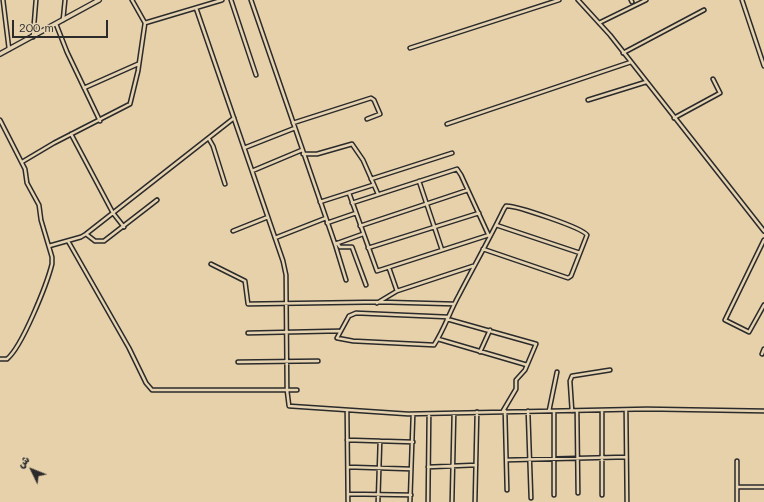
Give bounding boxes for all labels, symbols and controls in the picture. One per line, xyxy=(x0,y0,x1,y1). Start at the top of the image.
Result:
scale bar xyxy=(14,12,110,38)
text: 200 m xyxy=(19,19,54,35)
north arrow xyxy=(12,450,52,490)
text: ش xyxy=(13,452,32,471)

